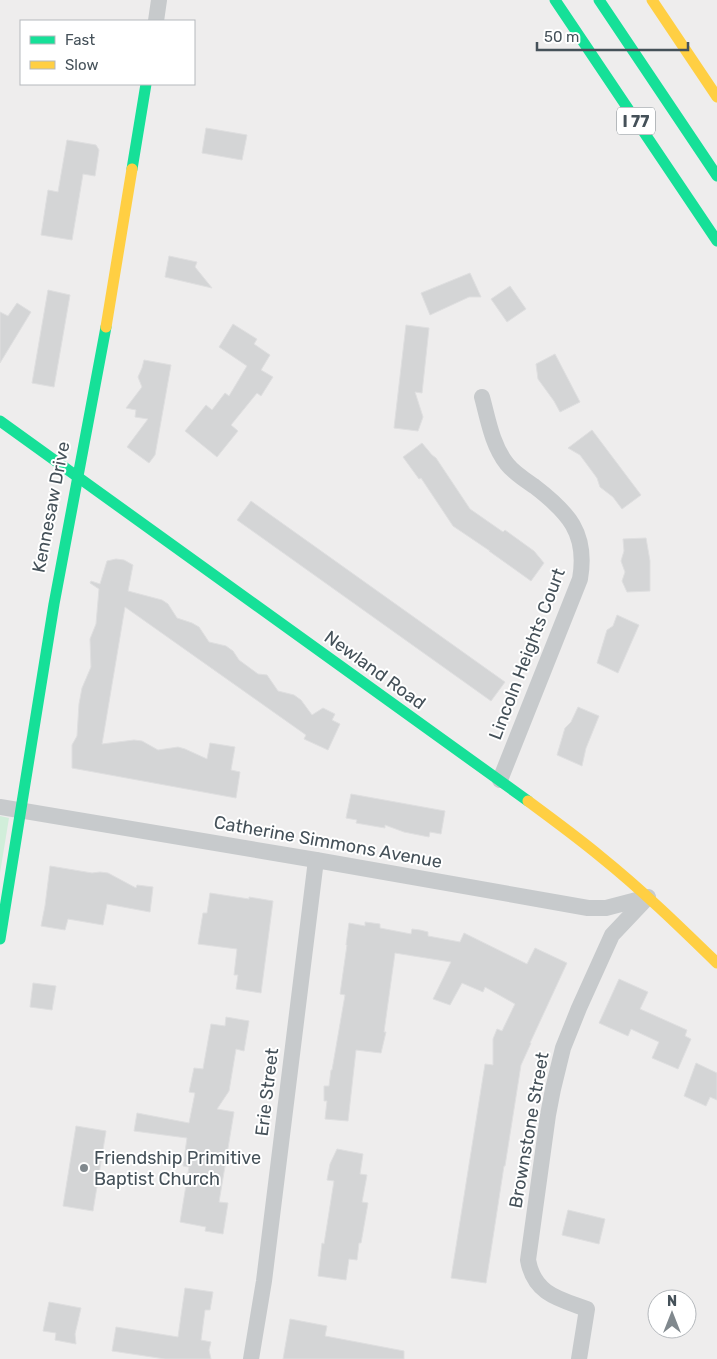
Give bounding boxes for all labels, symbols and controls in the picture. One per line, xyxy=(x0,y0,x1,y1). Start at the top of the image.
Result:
legend xyxy=(20,20,195,85)
scale bar xyxy=(537,20,688,52)
text: 50 m xyxy=(544,28,579,46)
text: Fast xyxy=(65,31,95,49)
text: Slow xyxy=(65,56,98,74)
road number: I 77 xyxy=(617,108,655,134)
street label: Kennesaw Drive xyxy=(28,440,74,574)
street label: Lincoln Heights Court xyxy=(484,565,570,743)
street label: Newland Road xyxy=(320,626,430,714)
street label: Catherine Simmons Avenue xyxy=(212,811,444,873)
street label: Erie Street xyxy=(251,1047,283,1137)
street label: Brownstone Street xyxy=(504,1050,554,1210)
place label: Friendship Primitive Baptist Church xyxy=(94,1147,261,1190)
marker: Friendship Primitive Baptist Church xyxy=(78,1162,90,1174)
north arrow xyxy=(647,1289,697,1339)
text: N xyxy=(667,1293,677,1310)

